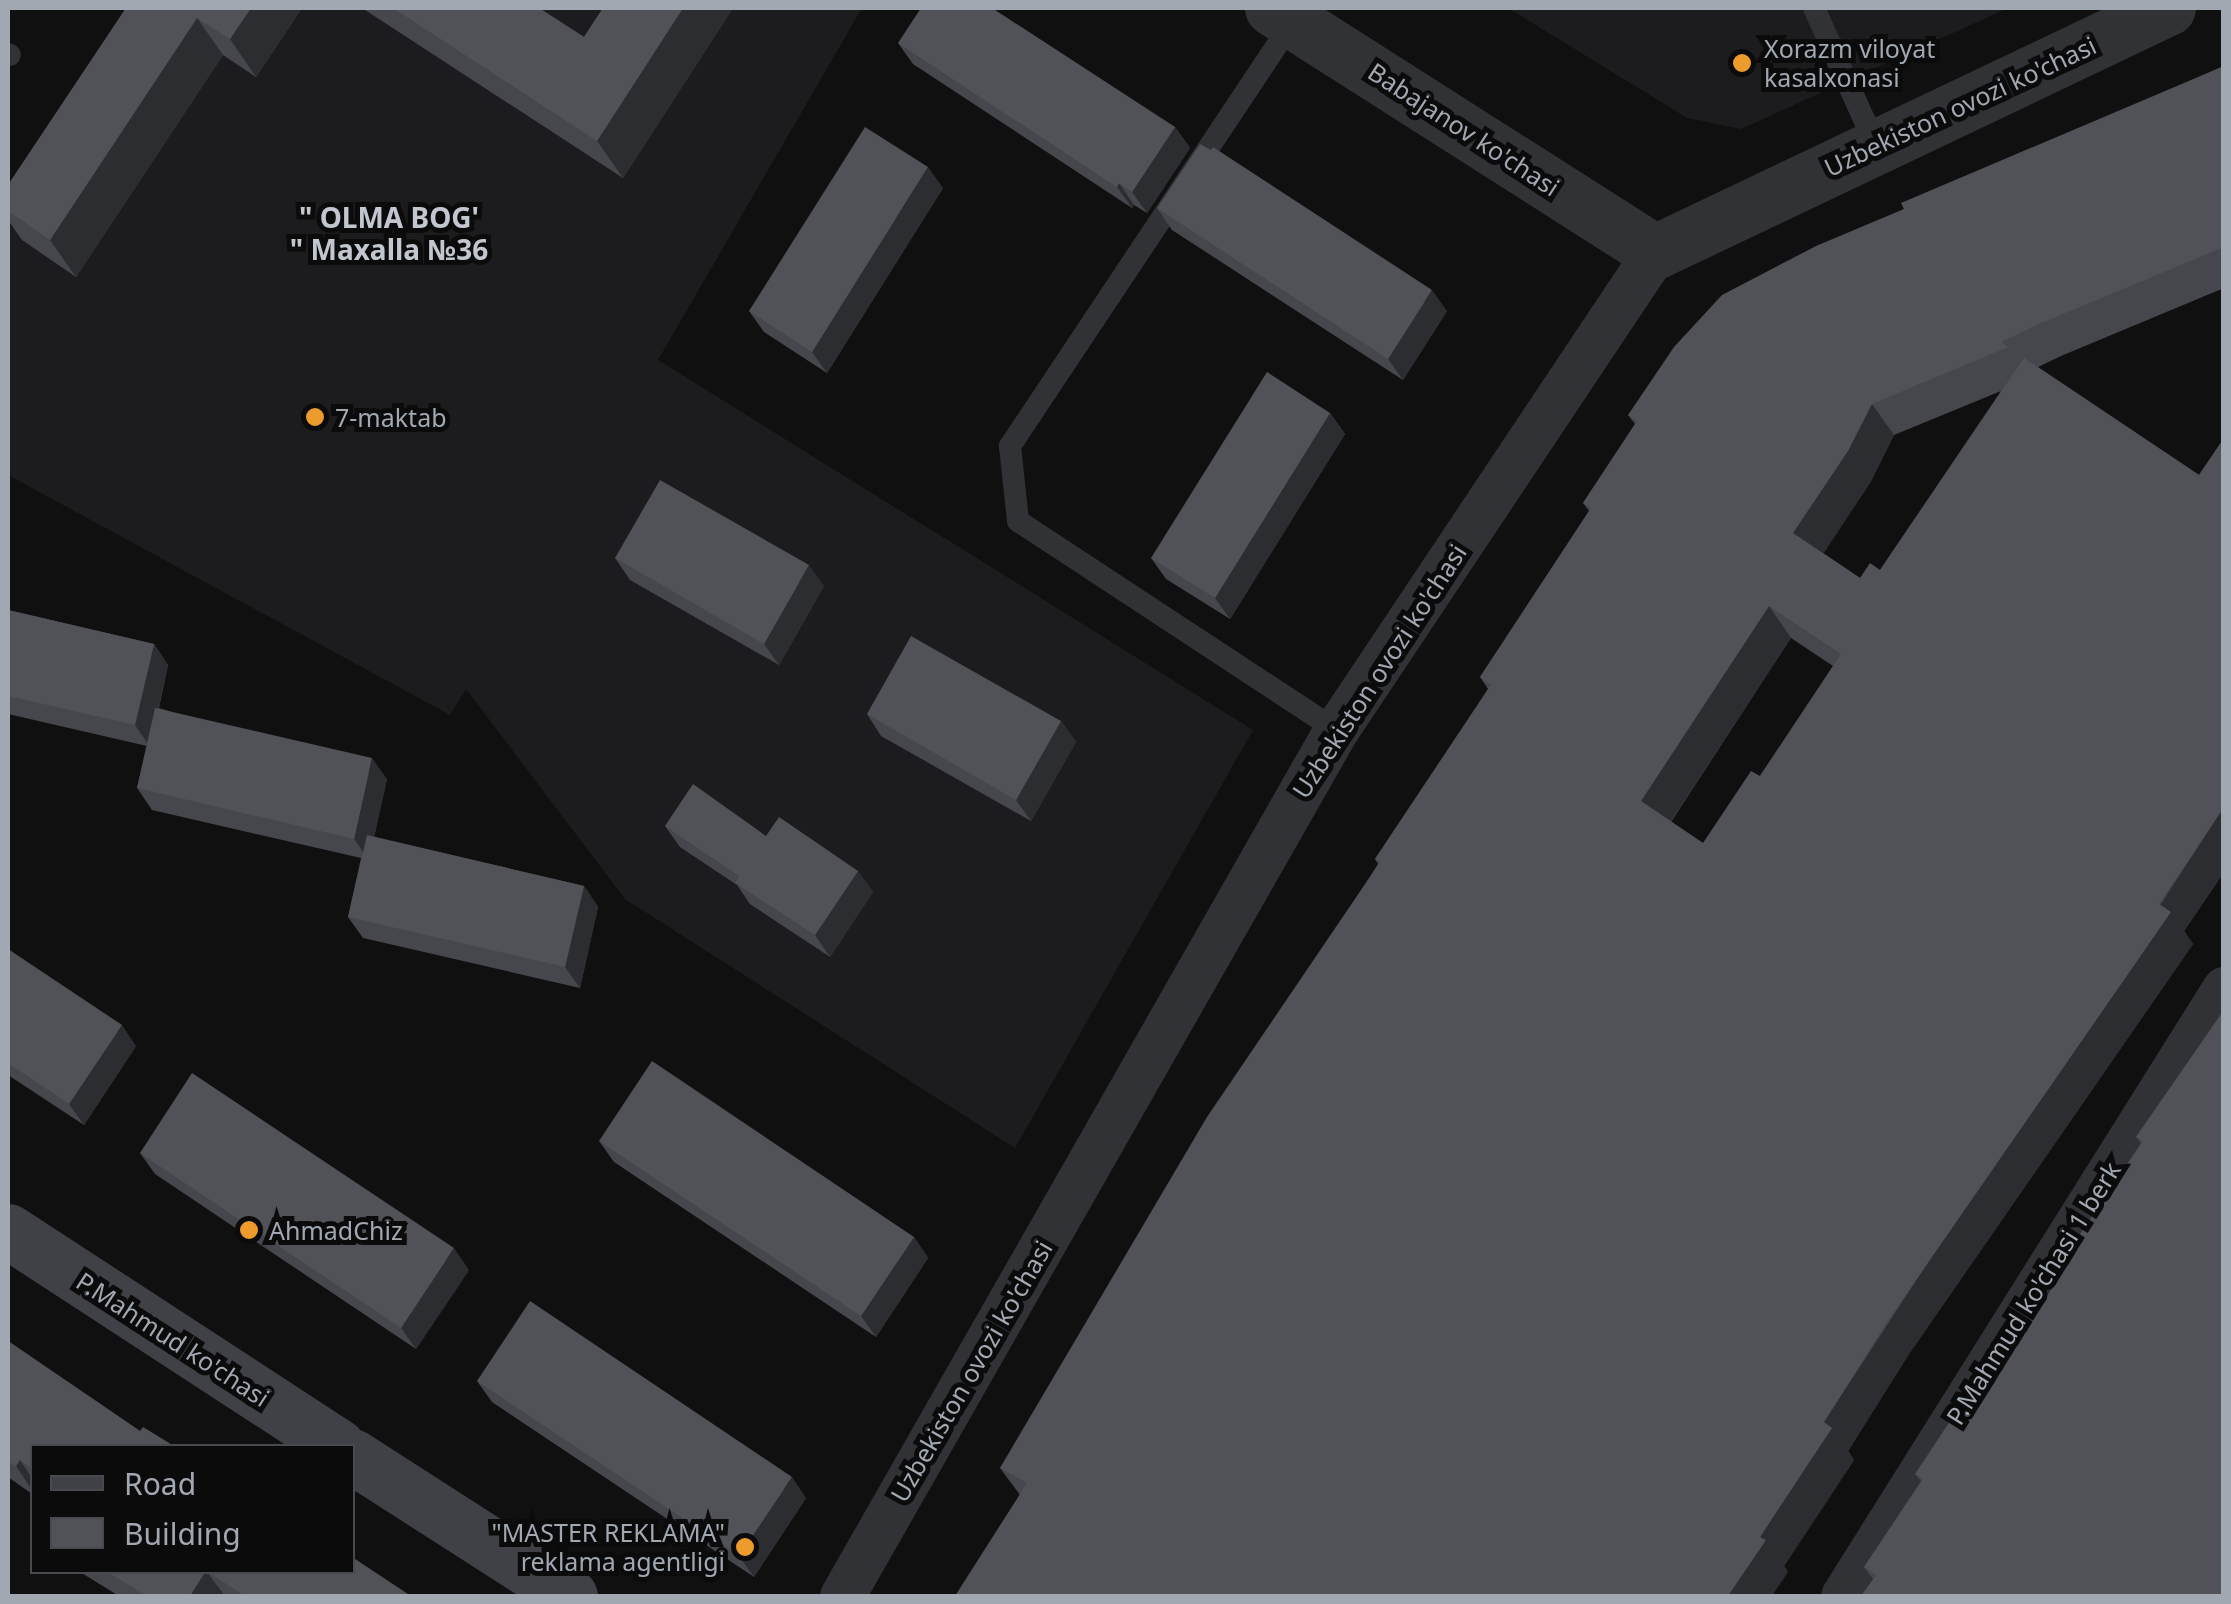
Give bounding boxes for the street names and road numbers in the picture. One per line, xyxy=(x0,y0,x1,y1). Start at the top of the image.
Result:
street label: Uzbekiston ovozi ko'chasi xyxy=(1819,30,2101,182)
street label: Babajanov ko'chasi xyxy=(1363,56,1565,202)
street label: Uzbekiston ovozi ko'chasi xyxy=(1286,538,1472,804)
street label: P.Mahmud ko'chasi 1 berk xyxy=(1940,1156,2126,1430)
street label: Uzbekiston ovozi ko'chasi xyxy=(884,1235,1058,1507)
street label: P.Mahmud ko'chasi xyxy=(71,1266,275,1412)

